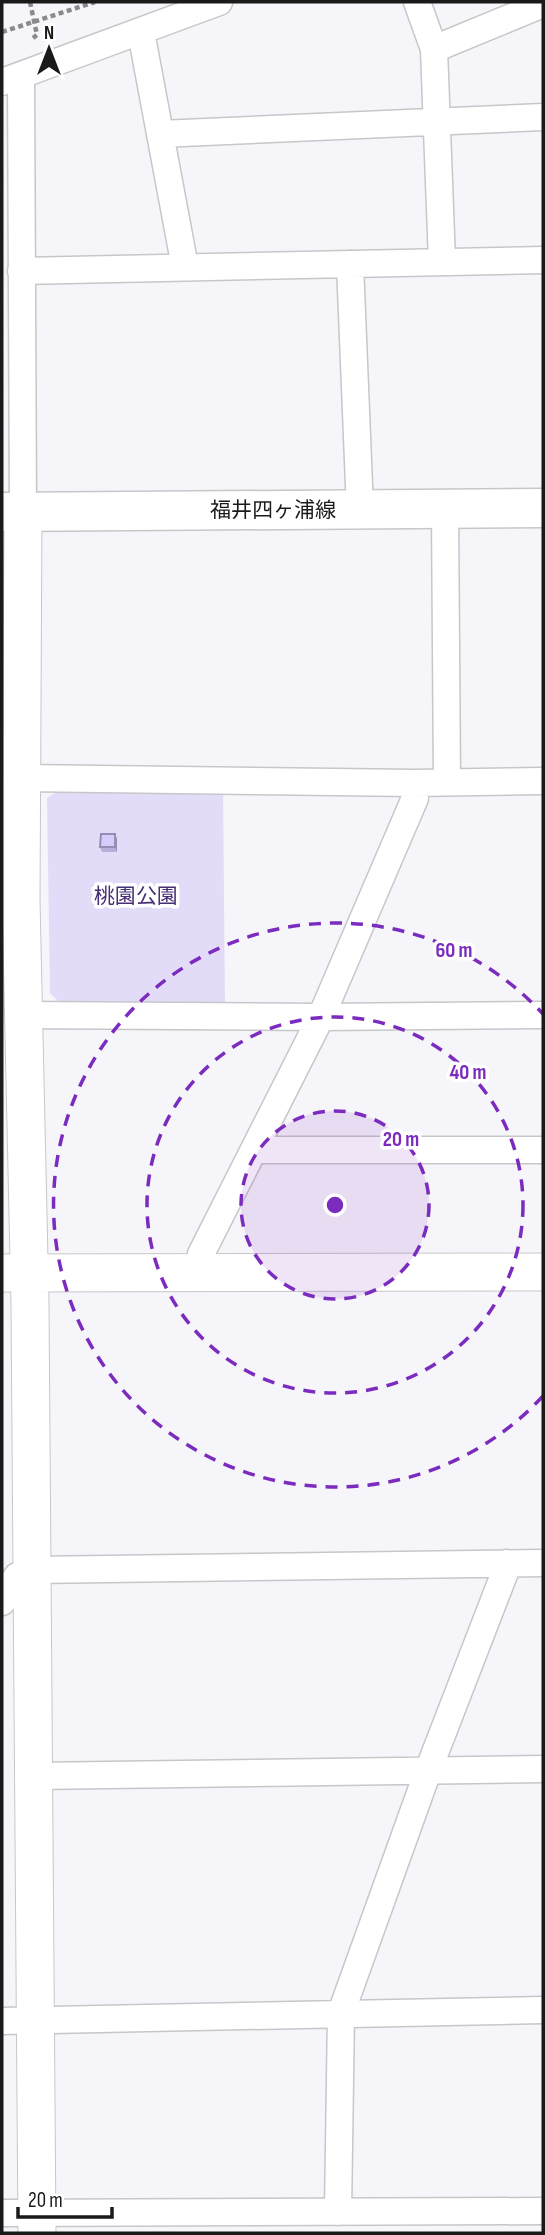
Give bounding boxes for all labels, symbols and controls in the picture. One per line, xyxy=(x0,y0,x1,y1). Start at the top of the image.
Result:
north arrow xyxy=(14,14,84,84)
text: N xyxy=(44,22,54,45)
street label: 福井四ヶ浦線 xyxy=(210,498,336,523)
park label: 桃園公園 xyxy=(94,884,178,909)
text: 60 m xyxy=(435,938,473,963)
text: 40 m xyxy=(450,1060,486,1085)
text: 20 m xyxy=(383,1127,419,1152)
centre of rings xyxy=(323,1193,347,1217)
scale bar xyxy=(18,2176,112,2220)
text: 20 m xyxy=(28,2188,63,2213)

